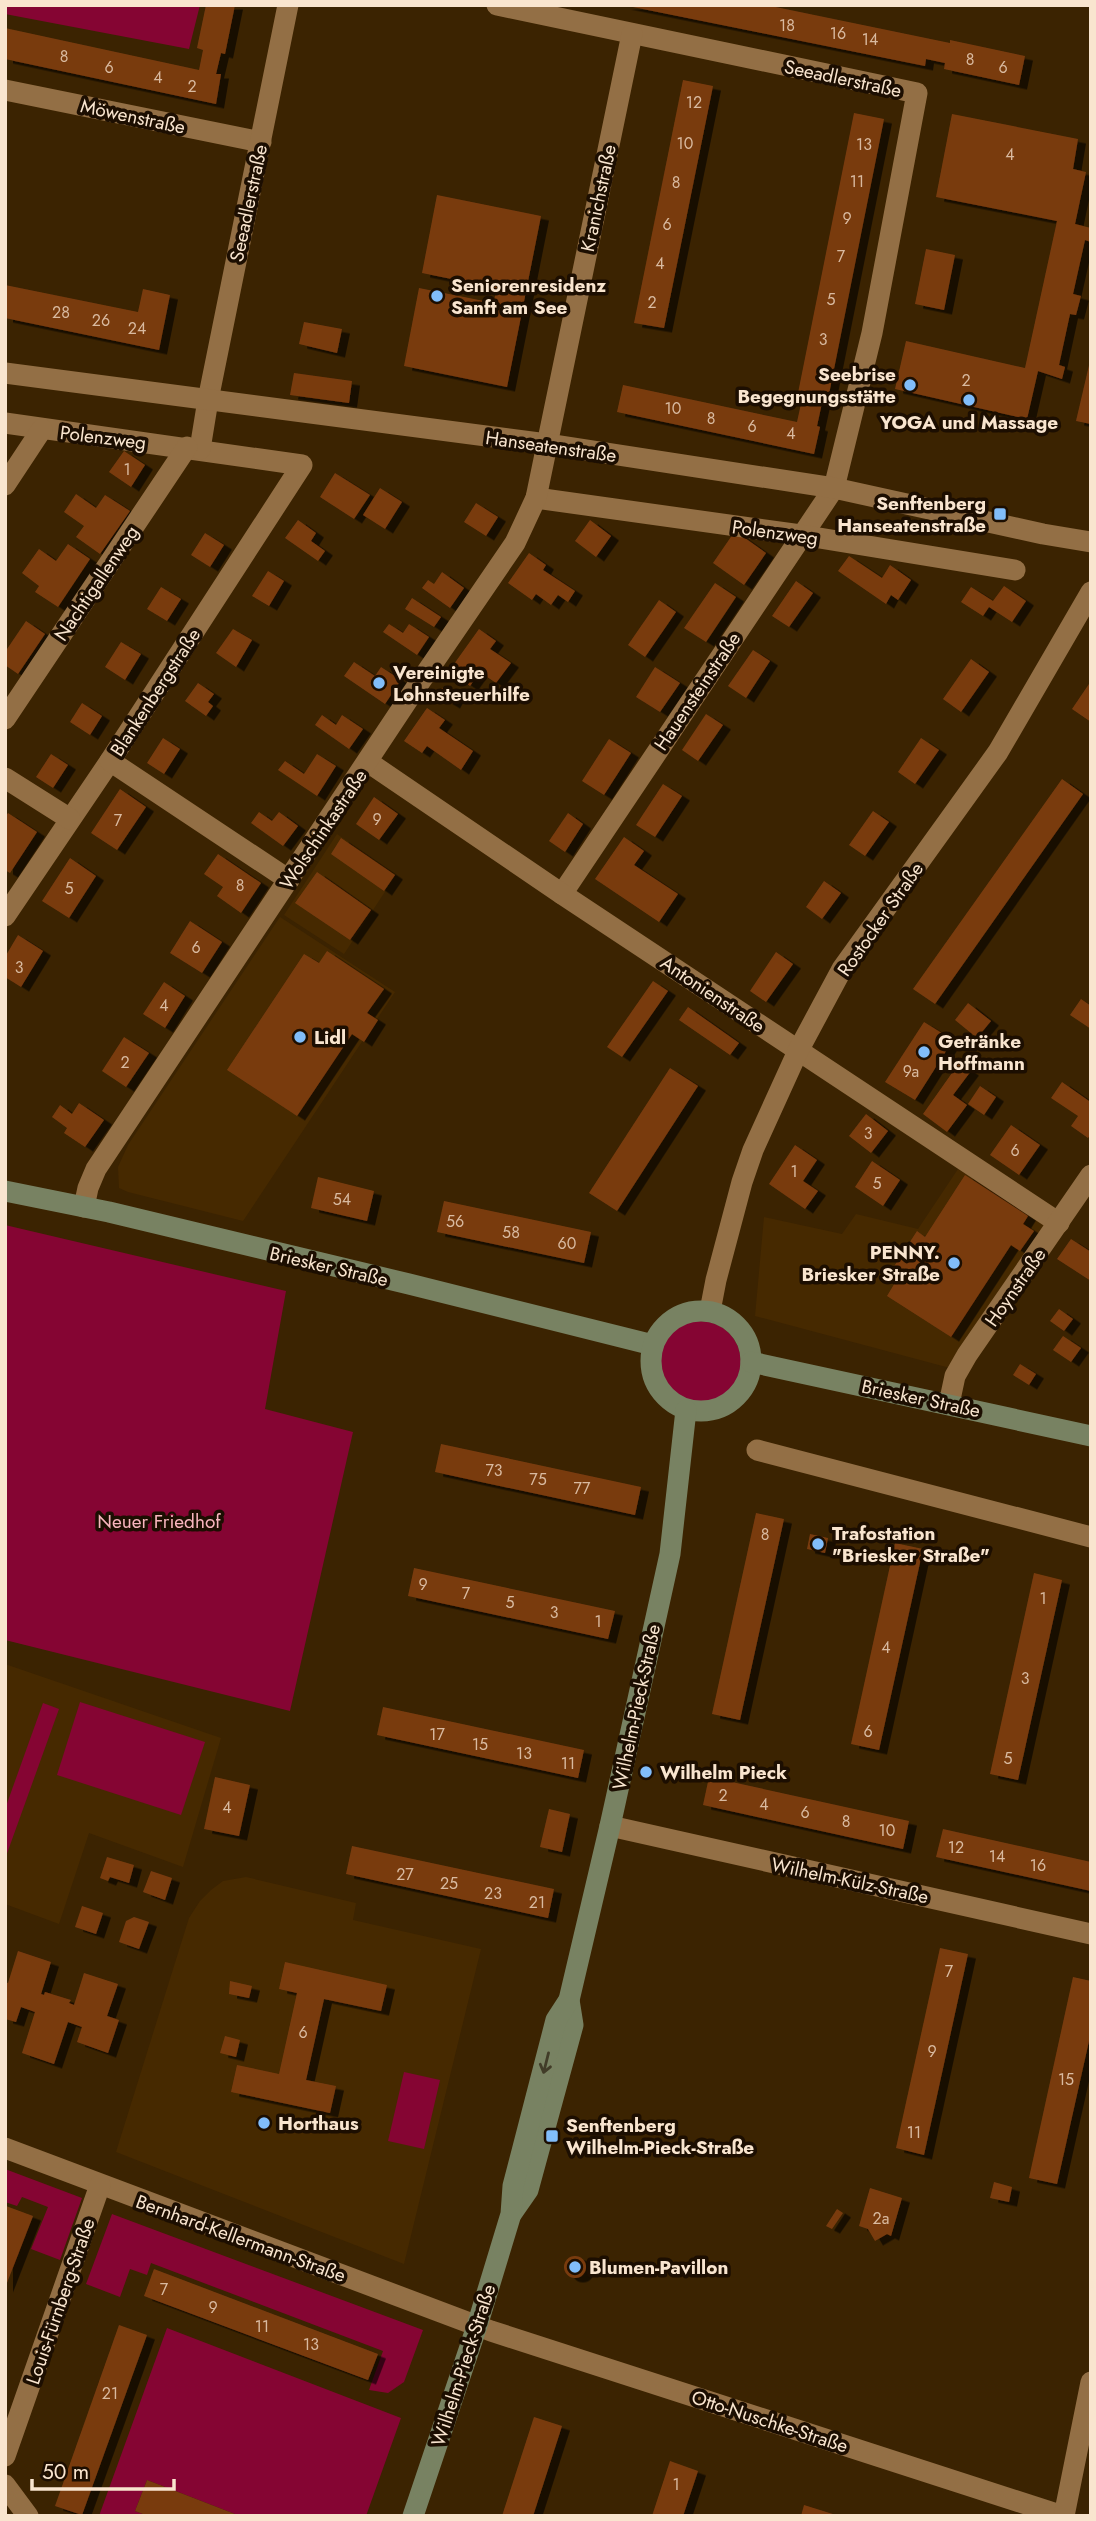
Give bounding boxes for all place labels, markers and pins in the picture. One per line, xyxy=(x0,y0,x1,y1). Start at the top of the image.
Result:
place label: Seniorenresidenz Sanft am See xyxy=(451,272,606,321)
marker: Seniorenresidenz Sanft am See xyxy=(429,288,445,304)
place label: Seebrise Begegnungsstätte xyxy=(737,361,896,410)
marker: Seebrise Begegnungsstätte xyxy=(902,377,918,393)
marker: YOGA und Massage xyxy=(961,392,977,408)
place label: YOGA und Massage xyxy=(879,409,1058,436)
place label: Senftenberg Hanseatenstraße xyxy=(837,490,986,539)
marker: Senftenberg Hanseatenstraße xyxy=(992,506,1008,522)
place label: Vereinigte Lohnsteuerhilfe xyxy=(392,659,530,708)
marker: Vereinigte Lohnsteuerhilfe xyxy=(371,675,387,691)
place label: Lidl xyxy=(314,1024,346,1051)
place label: Getränke Hoffmann xyxy=(938,1028,1025,1077)
marker: Lidl xyxy=(292,1029,308,1045)
marker: Getränke Hoffmann xyxy=(916,1044,932,1060)
place label: PENNY. Briesker Straße xyxy=(801,1239,940,1288)
marker: PENNY. Briesker Straße xyxy=(946,1255,962,1271)
place label: Trafostation "Briesker Straße" xyxy=(832,1520,990,1569)
marker: Trafostation "Briesker Straße" xyxy=(810,1536,826,1552)
place label: Wilhelm Pieck xyxy=(660,1759,787,1786)
marker: Wilhelm Pieck xyxy=(638,1764,654,1780)
place label: Horthaus xyxy=(278,2110,359,2137)
place label: Senftenberg Wilhelm-Pieck-Straße xyxy=(566,2112,754,2161)
marker: Horthaus xyxy=(256,2115,272,2131)
marker: Senftenberg Wilhelm-Pieck-Straße xyxy=(544,2128,560,2144)
place label: Blumen-Pavillon xyxy=(589,2254,728,2281)
marker: Blumen-Pavillon xyxy=(567,2259,583,2275)

